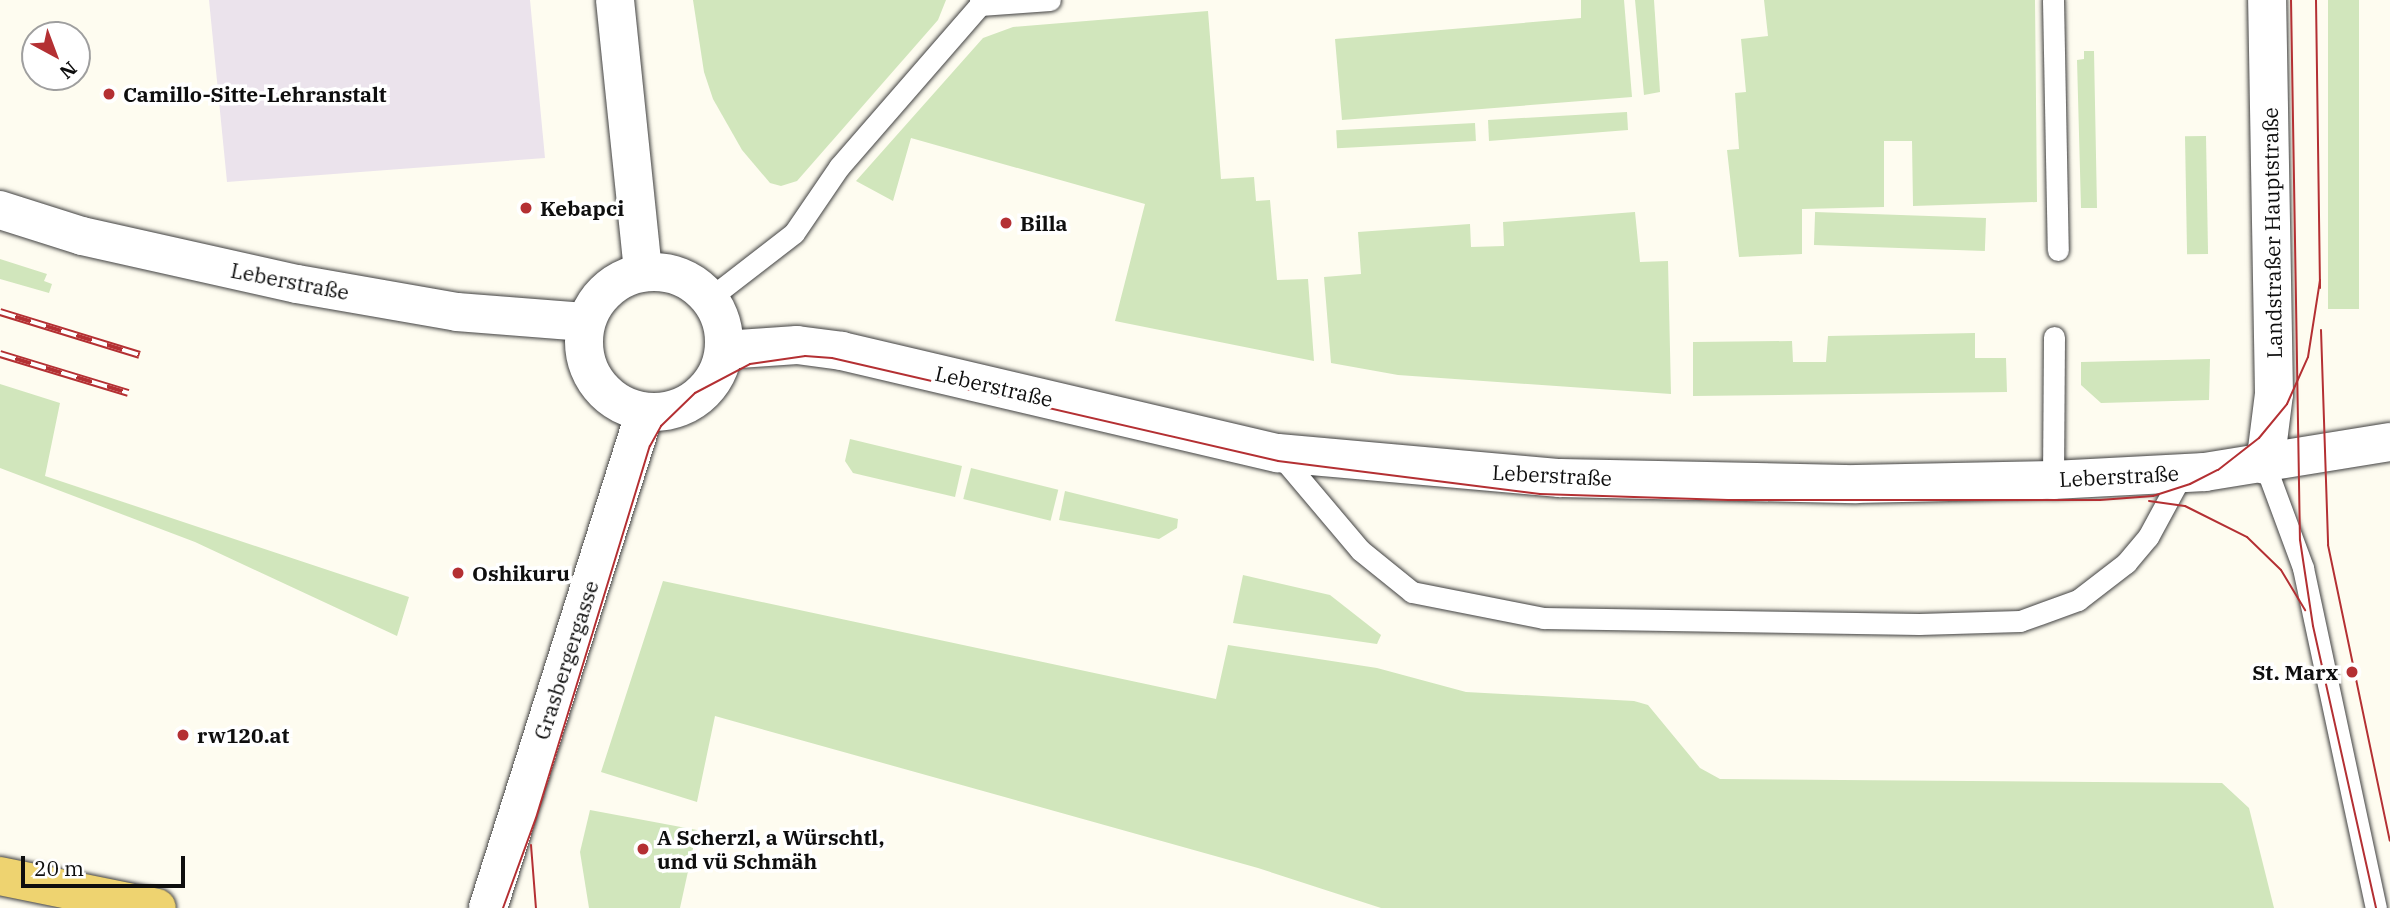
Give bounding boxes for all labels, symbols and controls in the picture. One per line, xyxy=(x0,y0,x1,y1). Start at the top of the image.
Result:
north arrow xyxy=(21,21,91,91)
text: N xyxy=(55,56,82,84)
place label: Camillo-Sitte-Lehranstalt xyxy=(123,81,387,107)
marker: Camillo-Sitte-Lehranstalt xyxy=(101,86,117,102)
street label: Landstraßer Hauptstraße xyxy=(2257,107,2287,359)
place label: Kebapci xyxy=(540,195,624,221)
marker: Kebapci xyxy=(518,200,534,216)
place label: Billa xyxy=(1020,210,1068,236)
marker: Billa xyxy=(998,215,1014,231)
street label: Leberstraße xyxy=(229,257,351,305)
street label: Leberstraße xyxy=(933,360,1055,412)
street label: Leberstraße xyxy=(1491,459,1613,491)
street label: Leberstraße xyxy=(2058,460,2180,492)
place label: Oshikuru xyxy=(472,560,570,586)
marker: Oshikuru xyxy=(450,565,466,581)
street label: Grasbergergasse xyxy=(528,577,604,743)
place label: St. Marx xyxy=(2252,659,2338,685)
marker: St. Marx xyxy=(2344,664,2360,680)
place label: rw120.at xyxy=(197,722,289,748)
marker: rw120.at xyxy=(175,727,191,743)
place label: A Scherzl, a Würschtl, und vü Schmäh xyxy=(657,824,884,874)
marker: A Scherzl, a Würschtl, und vü Schmäh xyxy=(635,841,651,857)
scale bar xyxy=(24,842,189,886)
text: 20 m xyxy=(34,854,84,882)

